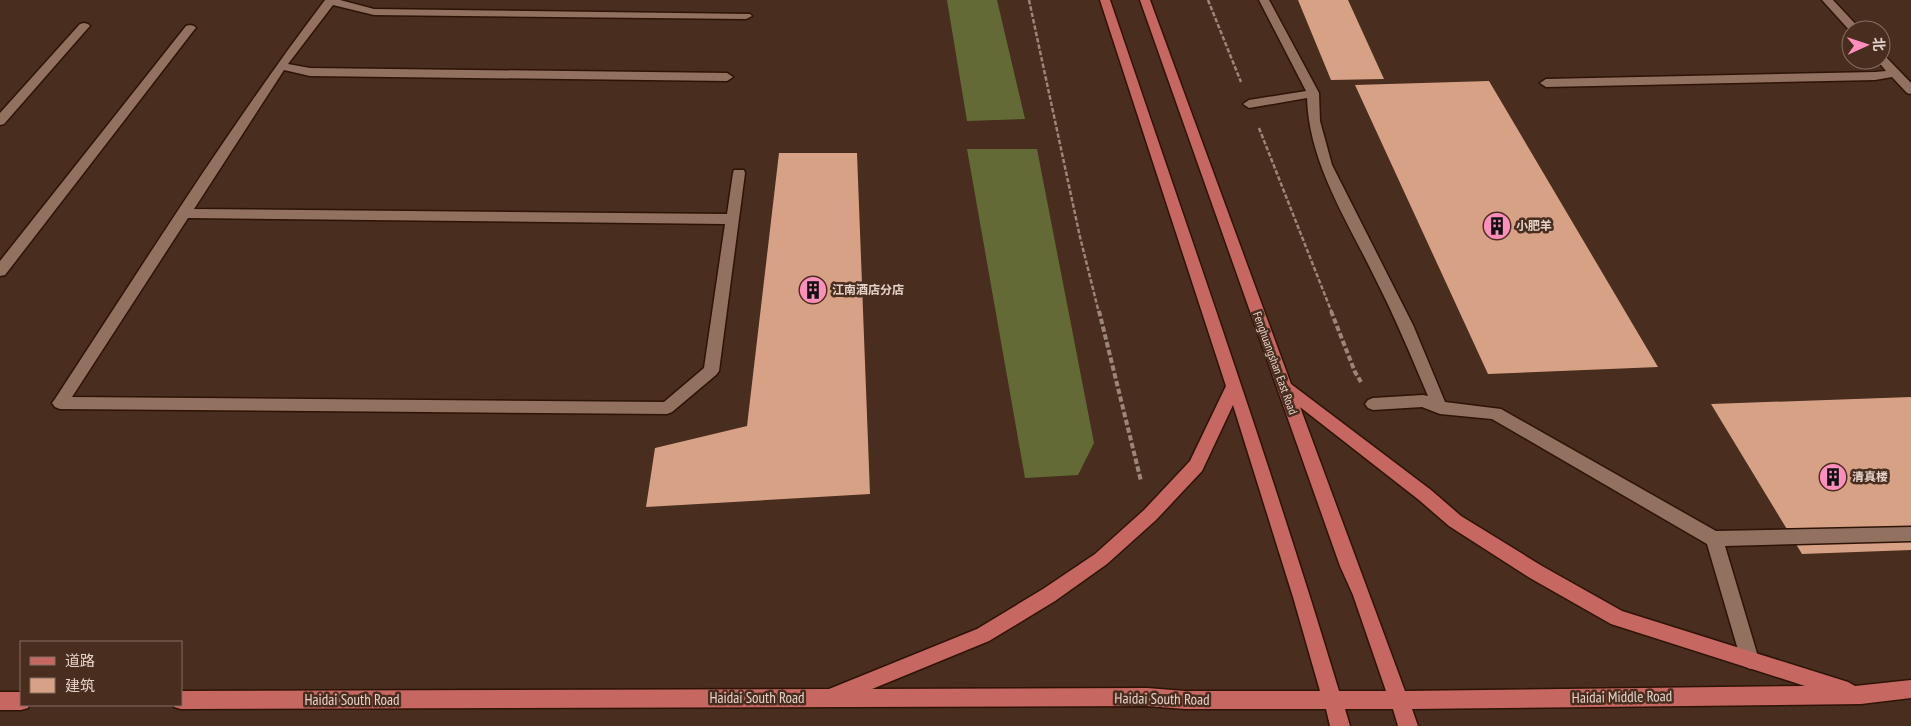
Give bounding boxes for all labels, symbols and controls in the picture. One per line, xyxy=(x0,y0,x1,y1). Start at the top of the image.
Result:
north arrow xyxy=(1841,20,1891,70)
text: 北 xyxy=(1870,37,1888,52)
building icon: 小肥羊 xyxy=(1482,211,1512,241)
place label: 小肥羊 xyxy=(1516,218,1552,233)
building icon: 江南酒店分店 xyxy=(798,275,828,305)
place label: 江南酒店分店 xyxy=(832,282,904,297)
street label: Fenghuangshan East Road xyxy=(1250,309,1301,416)
building icon: 清真楼 xyxy=(1818,462,1848,492)
place label: 清真楼 xyxy=(1852,469,1888,484)
legend xyxy=(20,641,182,706)
text: 道路 xyxy=(65,651,95,670)
text: 建筑 xyxy=(65,676,95,695)
street label: Haidai Middle Road xyxy=(1572,686,1672,707)
street label: Haidai South Road xyxy=(709,688,805,707)
street label: Haidai South Road xyxy=(1114,688,1210,709)
street label: Haidai South Road xyxy=(304,690,400,709)

